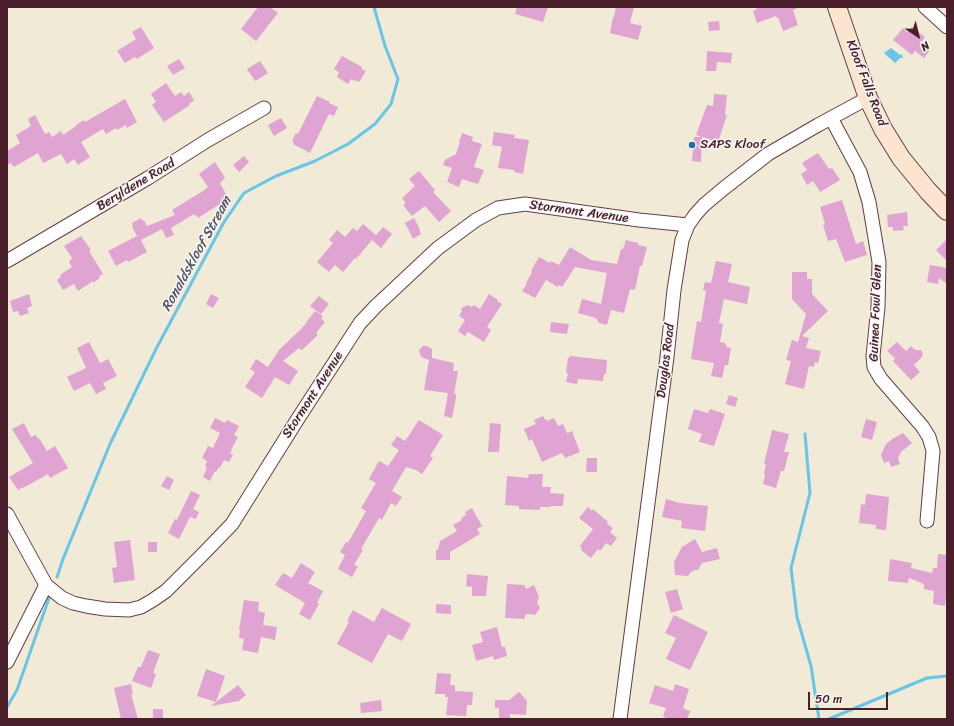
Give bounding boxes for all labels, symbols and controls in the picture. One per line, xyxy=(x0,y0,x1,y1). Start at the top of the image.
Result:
north arrow xyxy=(898,16,938,56)
text: N xyxy=(917,36,934,56)
street label: Kloof Falls Road xyxy=(842,38,890,128)
place label: SAPS Kloof xyxy=(700,137,765,153)
marker: SAPS Kloof xyxy=(687,140,697,150)
street label: Beryldene Road xyxy=(94,155,178,215)
water label: Ronaldskloof Stream xyxy=(158,194,236,314)
street label: Stormont Avenue xyxy=(528,197,630,227)
street label: Guinea Fowl Glen xyxy=(867,264,885,362)
street label: Douglas Road xyxy=(654,323,678,399)
street label: Stormont Avenue xyxy=(279,349,347,441)
scale bar xyxy=(810,684,890,710)
text: 50 m xyxy=(815,688,842,710)

